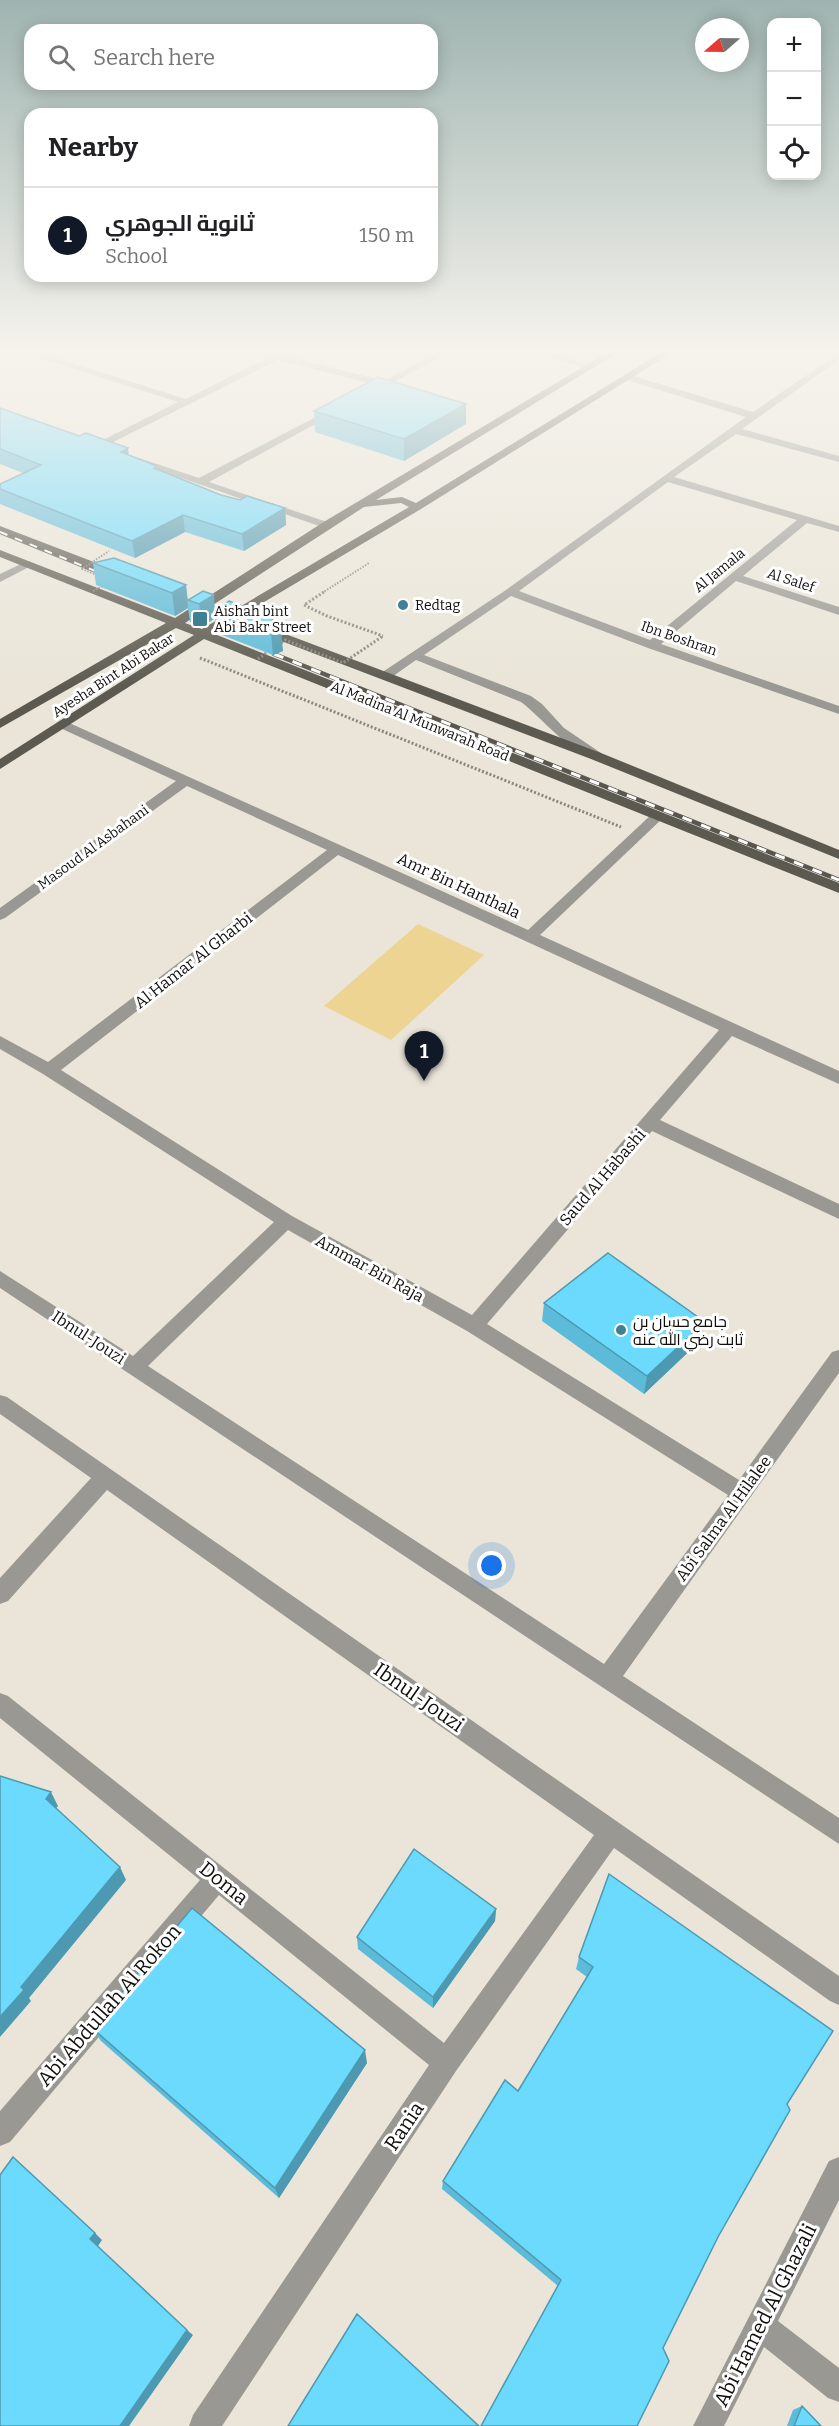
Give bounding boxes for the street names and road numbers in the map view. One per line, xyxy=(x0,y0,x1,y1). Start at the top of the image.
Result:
street label: Al Jamala xyxy=(690,544,749,596)
street label: Al Salef xyxy=(765,565,818,596)
street label: Ibn Boshran xyxy=(639,618,719,659)
street label: Ayesha Bint Abi Bakar xyxy=(49,630,177,721)
street label: Al Madina Al Munwarah Road xyxy=(328,678,512,765)
street label: Masoud Al Asbahani xyxy=(35,802,152,893)
street label: Amr Bin Hanthala xyxy=(394,849,524,922)
street label: Al Hamar Al Gharbi xyxy=(131,908,256,1012)
street label: Saud Al Habashi xyxy=(555,1125,649,1229)
street label: Ammar Bin Raja xyxy=(312,1231,427,1306)
street label: Ibnul-Jouzi xyxy=(49,1307,129,1368)
street label: Abi Salma Al Hilalee xyxy=(672,1452,775,1585)
street label: Ibnul-Jouzi xyxy=(369,1657,469,1737)
street label: Doma xyxy=(195,1856,253,1910)
street label: Abi Abdullah Al Rokon xyxy=(32,1919,186,2091)
street label: Rania xyxy=(379,2097,429,2155)
street label: Abi Hamed Al Ghazali xyxy=(709,2220,821,2410)

